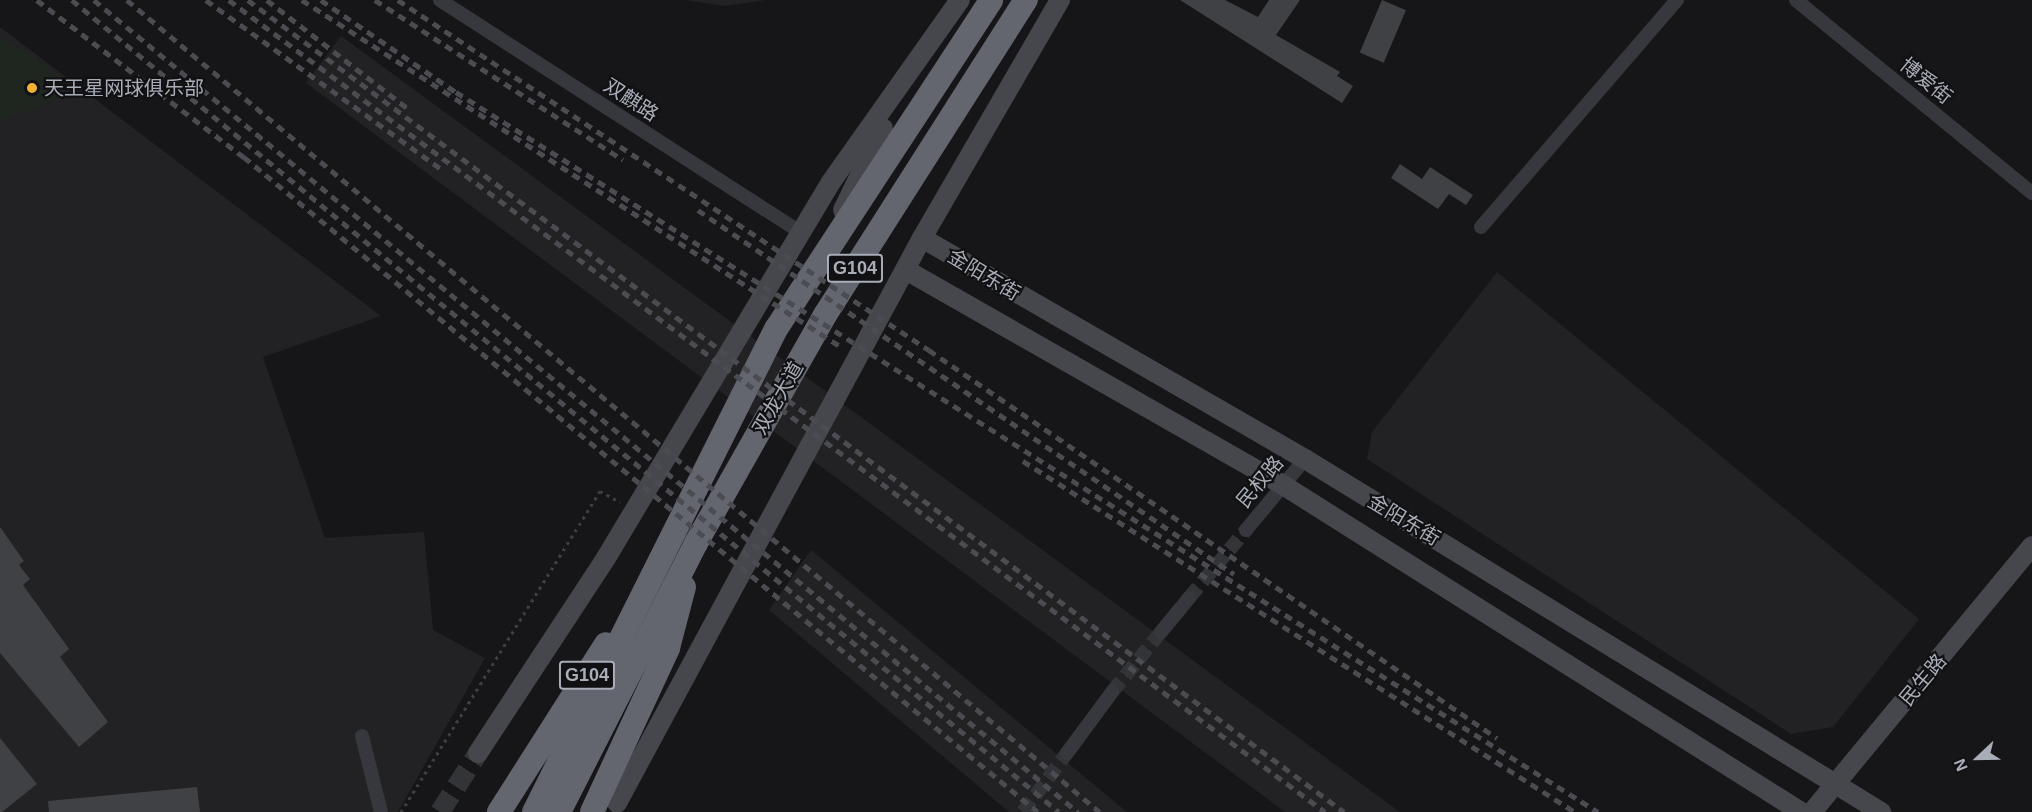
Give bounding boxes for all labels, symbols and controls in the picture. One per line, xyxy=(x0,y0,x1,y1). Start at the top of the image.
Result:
street label: 博爱街 xyxy=(1895,53,1957,109)
street label: 双麒路 xyxy=(599,74,663,126)
place label: 天王星网球俱乐部 xyxy=(44,76,204,100)
marker: 天王星网球俱乐部 xyxy=(25,81,39,95)
street label: 金阳东街 xyxy=(944,244,1024,306)
road number: G104 xyxy=(826,253,884,283)
street label: 双龙大道 xyxy=(748,357,808,439)
street label: 民权路 xyxy=(1232,451,1288,513)
street label: 金阳东街 xyxy=(1364,489,1444,551)
street label: 民生路 xyxy=(1895,649,1951,711)
road number: G104 xyxy=(558,660,616,690)
north arrow xyxy=(1948,728,2008,788)
text: N xyxy=(1951,756,1971,773)

